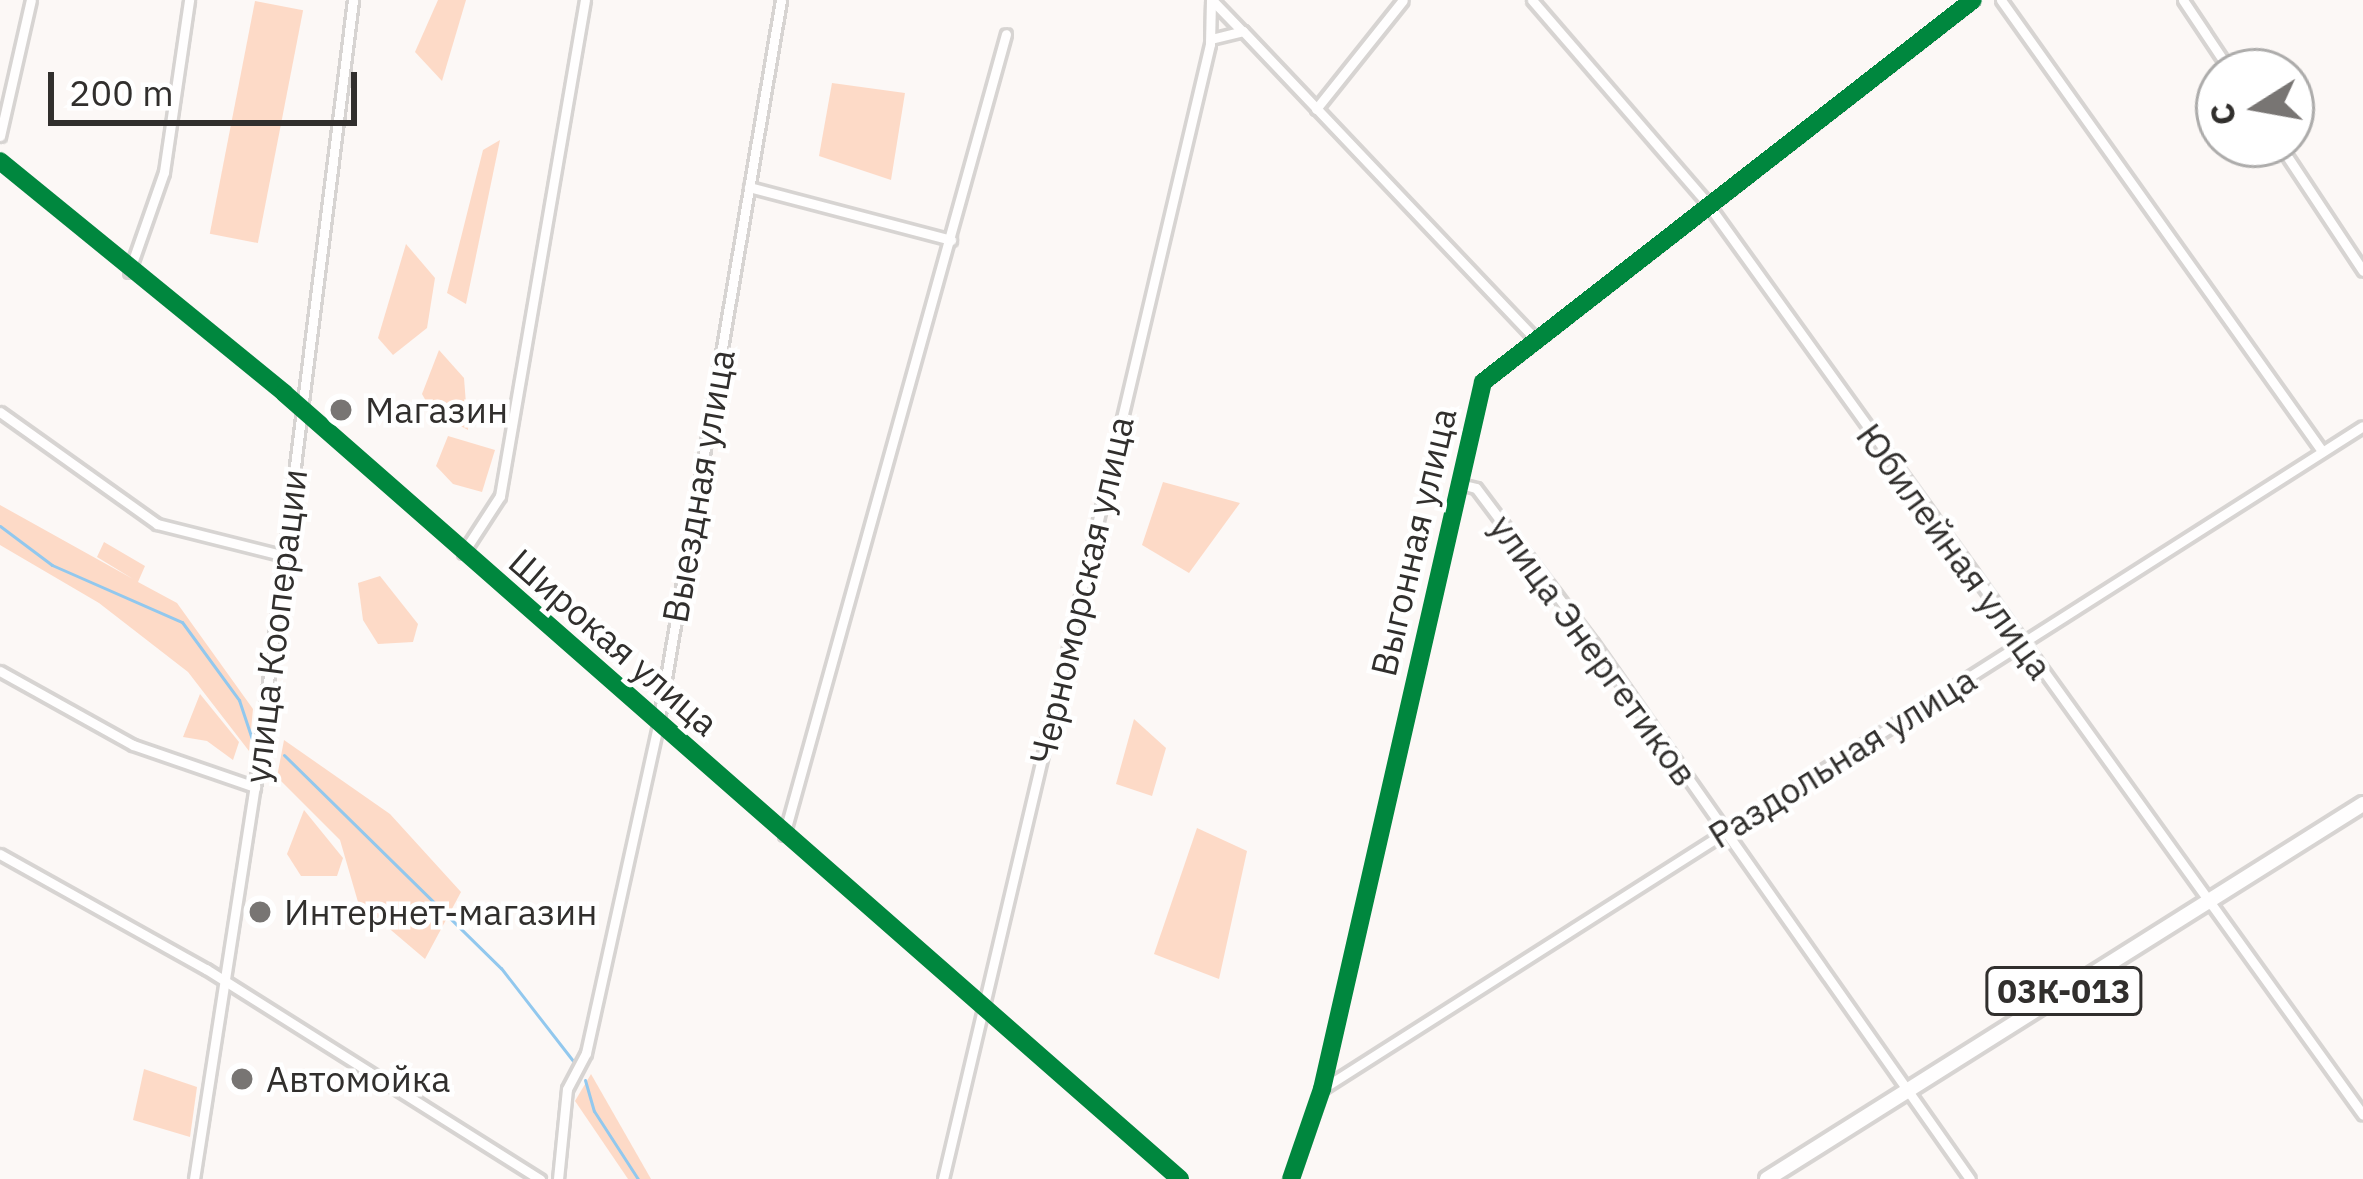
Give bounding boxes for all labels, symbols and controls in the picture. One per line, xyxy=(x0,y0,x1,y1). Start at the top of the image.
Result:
scale bar xyxy=(54,48,363,122)
north arrow xyxy=(2195,48,2315,168)
text: 200 m xyxy=(69,69,174,116)
text: С xyxy=(2199,100,2245,129)
street label: Выездная улица xyxy=(653,346,743,626)
place label: Магазин xyxy=(365,388,508,432)
marker: Магазин xyxy=(328,397,354,423)
street label: Выгонная улица xyxy=(1361,404,1465,680)
street label: Черноморская улица xyxy=(1020,412,1142,768)
street label: Юбилейная улица xyxy=(1848,415,2062,687)
street label: улица Кооперации xyxy=(234,467,316,785)
street label: улица Энергетиков xyxy=(1481,506,1707,794)
street label: Широкая улица xyxy=(501,540,727,744)
street label: Раздольная улица xyxy=(1700,657,1984,857)
place label: Интернет-магазин xyxy=(284,890,597,934)
marker: Интернет-магазин xyxy=(247,899,273,925)
road number: 03К-013 xyxy=(1983,964,2145,1018)
place label: Автомойка xyxy=(266,1057,450,1101)
marker: Автомойка xyxy=(229,1066,255,1092)

